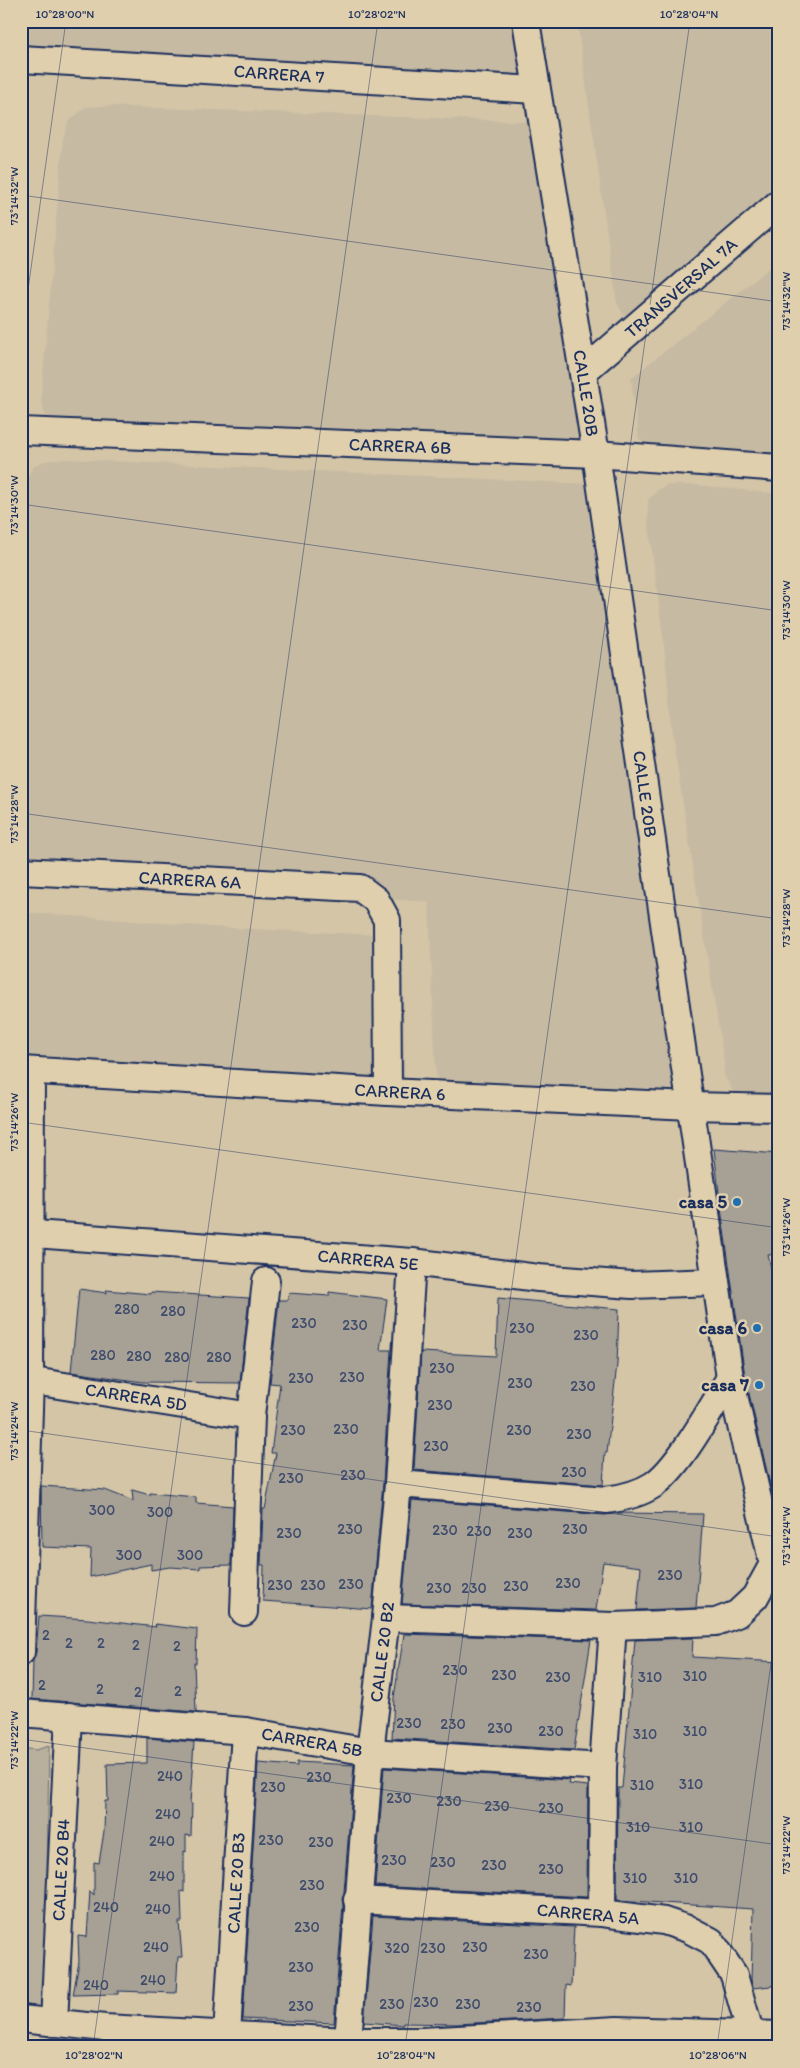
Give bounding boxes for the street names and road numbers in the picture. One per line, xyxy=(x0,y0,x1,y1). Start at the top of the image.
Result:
street label: CARRERA 7 xyxy=(233,60,325,88)
street label: TRANSVERSAL 7A xyxy=(620,233,742,343)
street label: CALLE 20B xyxy=(568,348,604,438)
street label: CARRERA 6B xyxy=(348,433,452,459)
street label: CALLE 20B xyxy=(628,749,662,839)
street label: CARRERA 6A xyxy=(138,866,242,894)
street label: CARRERA 6 xyxy=(354,1079,446,1105)
street label: CARRERA 5E xyxy=(317,1245,419,1275)
street label: CARRERA 5D xyxy=(84,1378,188,1416)
street label: CALLE 20 B2 xyxy=(365,1600,399,1704)
street label: CARRERA 5B xyxy=(260,1722,364,1762)
street label: CALLE 20 B4 xyxy=(47,1818,75,1922)
street label: CALLE 20 B3 xyxy=(222,1832,250,1934)
street label: CARRERA 5A xyxy=(536,1899,641,1929)

